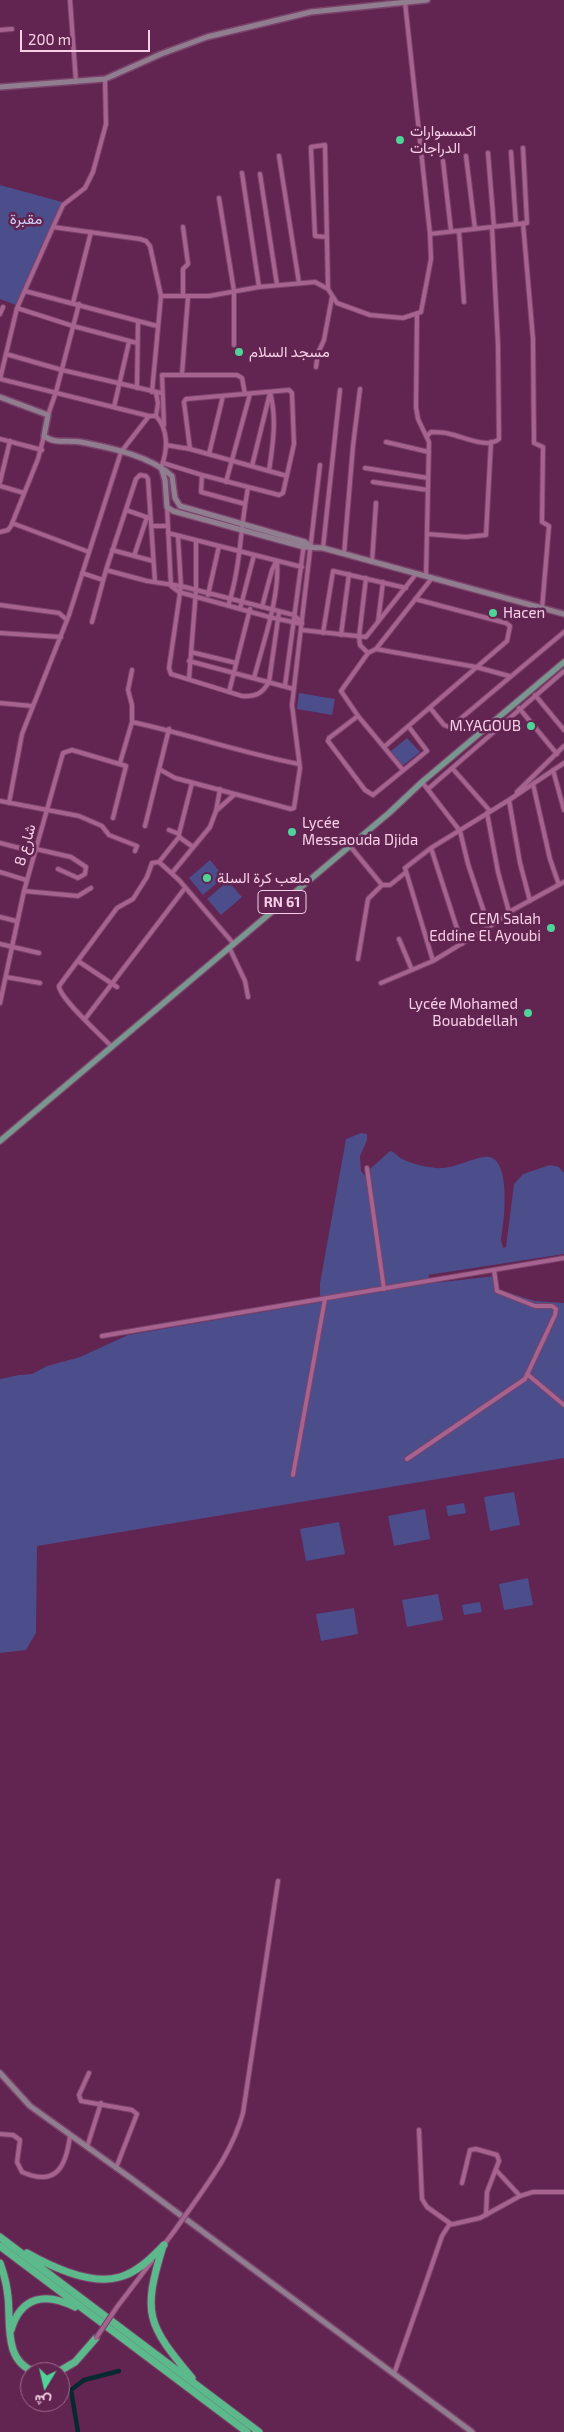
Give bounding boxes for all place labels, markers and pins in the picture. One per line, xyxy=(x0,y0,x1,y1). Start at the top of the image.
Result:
place label: اكسسوارات الدراجات xyxy=(410,122,476,157)
marker: اكسسوارات الدراجات xyxy=(394,134,406,146)
place label: مسجد السلام xyxy=(249,343,330,361)
marker: مسجد السلام xyxy=(233,346,245,358)
place label: Hacen xyxy=(503,604,545,622)
marker: Hacen xyxy=(487,607,499,619)
place label: M.YAGOUB xyxy=(450,717,521,735)
marker: M.YAGOUB xyxy=(525,720,537,732)
place label: Lycée Messaouda Djida xyxy=(302,814,418,849)
marker: Lycée Messaouda Djida xyxy=(286,826,298,838)
place label: ملعب كرة السلة xyxy=(217,869,310,887)
marker: ملعب كرة السلة xyxy=(201,872,213,884)
place label: CEM Salah Eddine El Ayoubi xyxy=(429,910,541,945)
marker: CEM Salah Eddine El Ayoubi xyxy=(545,922,557,934)
place label: Lycée Mohamed Bouabdellah xyxy=(408,995,518,1030)
marker: Lycée Mohamed Bouabdellah xyxy=(522,1007,534,1019)

